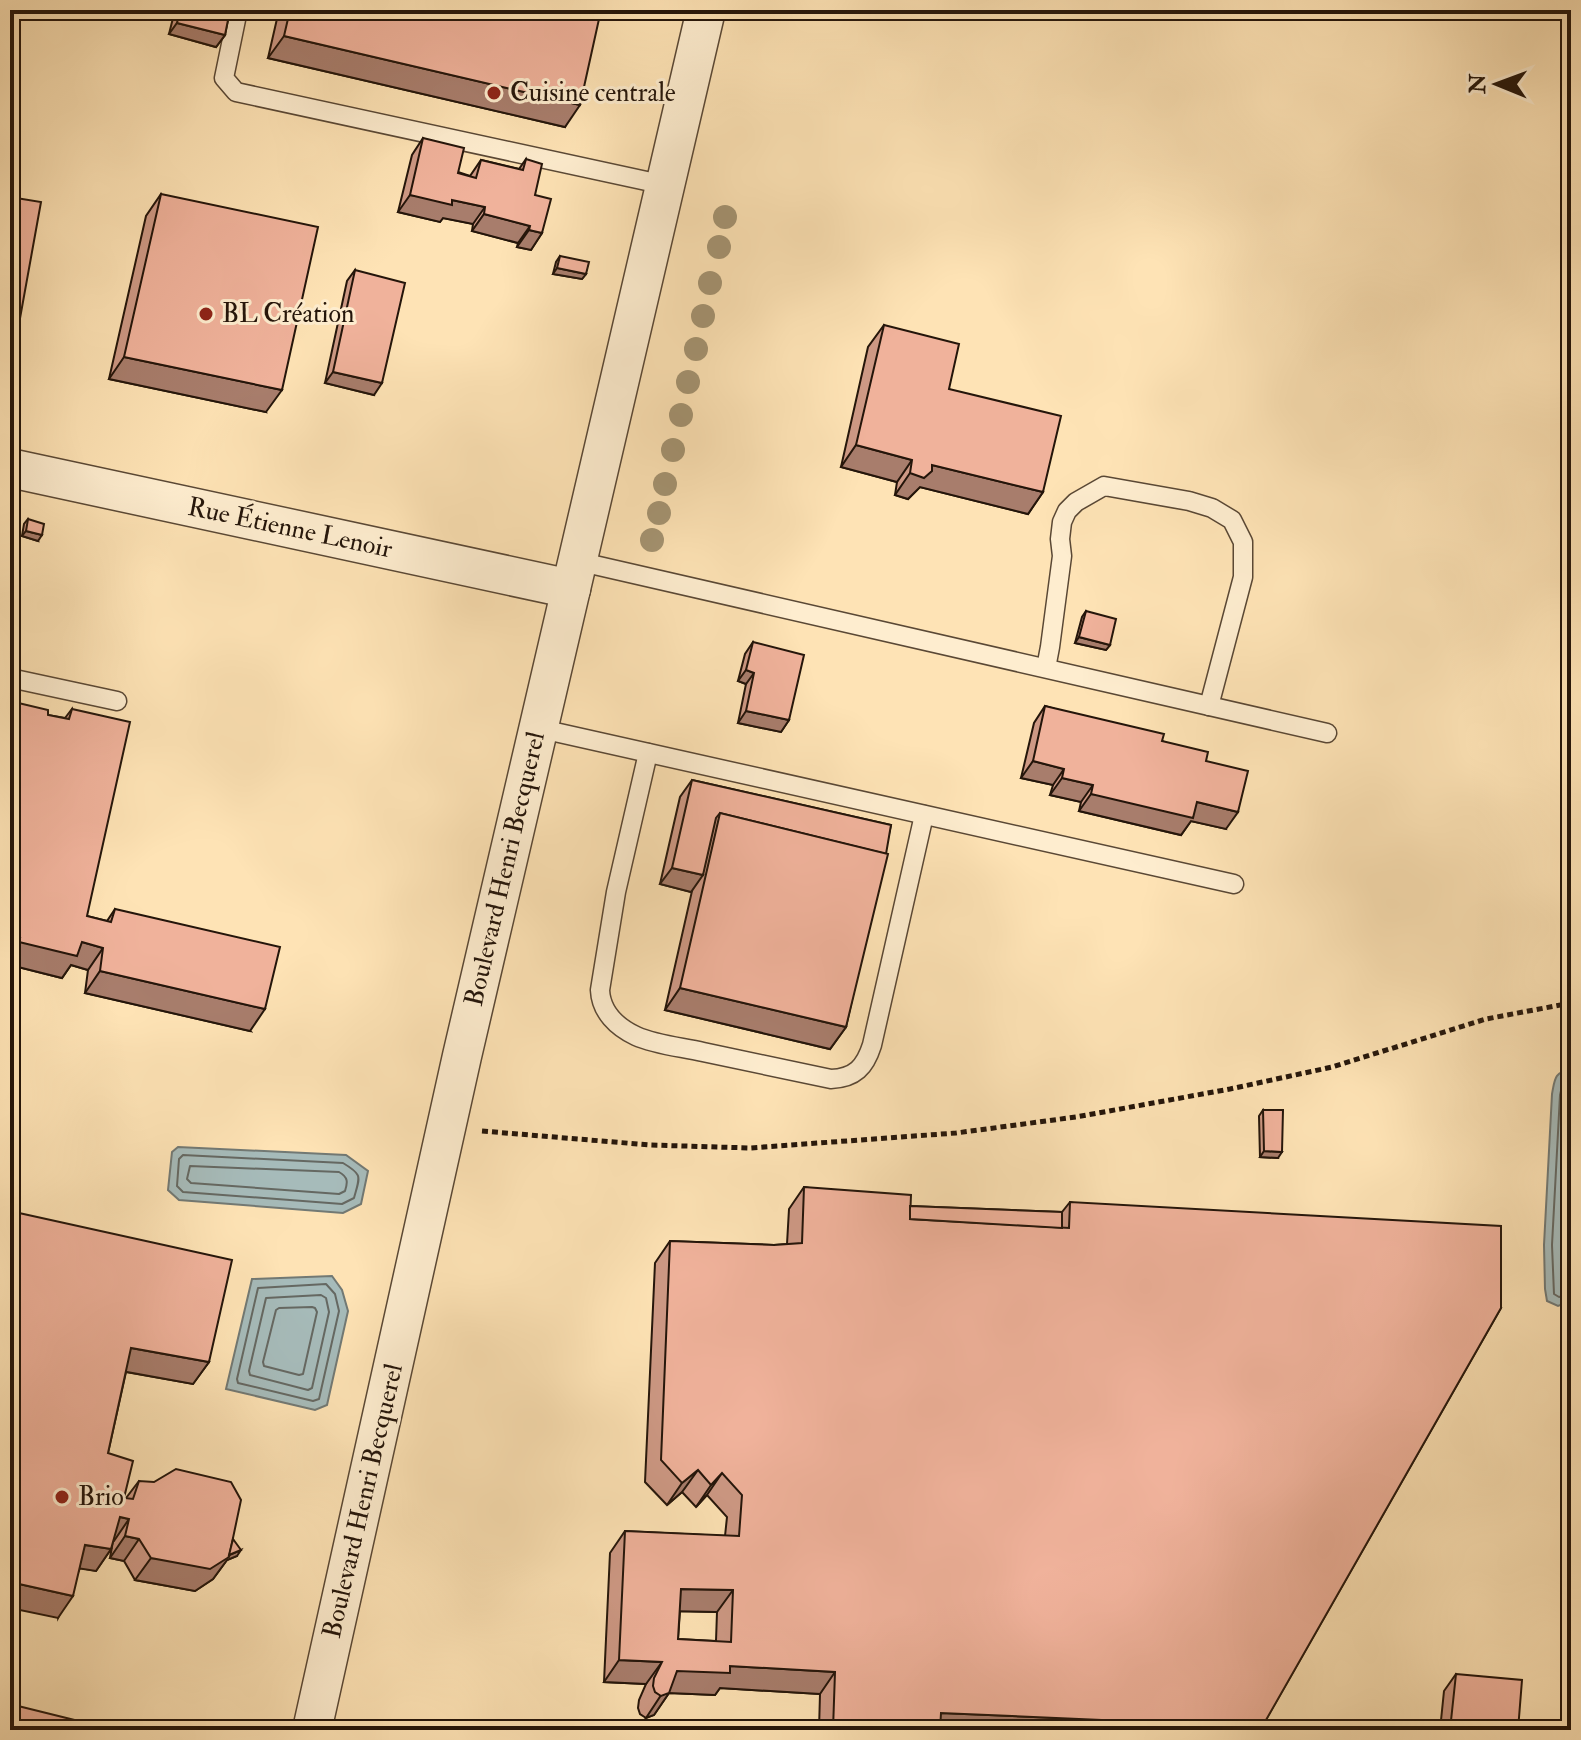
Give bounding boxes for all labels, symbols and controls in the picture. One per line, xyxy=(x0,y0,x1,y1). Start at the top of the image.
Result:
north arrow xyxy=(1457,44,1537,124)
text: N xyxy=(1464,73,1492,95)
place label: Cuisine centrale xyxy=(510,77,676,109)
marker: Cuisine centrale xyxy=(485,84,503,102)
place label: BL Création xyxy=(222,298,354,330)
marker: BL Création xyxy=(197,305,215,323)
street label: Rue Étienne Lenoir xyxy=(185,489,396,565)
street label: Boulevard Henri Becquerel xyxy=(458,728,552,1009)
street label: Boulevard Henri Becquerel xyxy=(316,1360,410,1641)
place label: Brio xyxy=(78,1481,124,1513)
marker: Brio xyxy=(53,1488,71,1506)

